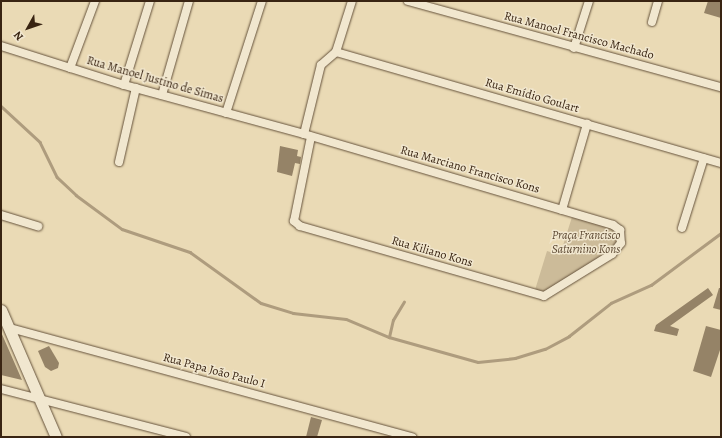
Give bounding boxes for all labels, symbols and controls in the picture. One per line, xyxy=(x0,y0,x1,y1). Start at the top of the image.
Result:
north arrow xyxy=(8,8,48,48)
street label: Rua Manoel Francisco Machado xyxy=(502,9,656,63)
text: N xyxy=(10,28,27,44)
street label: Rua Manoel Justino de Simas xyxy=(85,54,225,106)
street label: Rua Emídio Goulart xyxy=(483,76,581,116)
street label: Rua Marciano Francisco Kons xyxy=(399,143,541,197)
park label: Praça Francisco Saturnino Kons xyxy=(552,229,620,257)
street label: Rua Kiliano Kons xyxy=(390,234,474,270)
street label: Rua Papa João Paulo I xyxy=(161,350,267,392)

